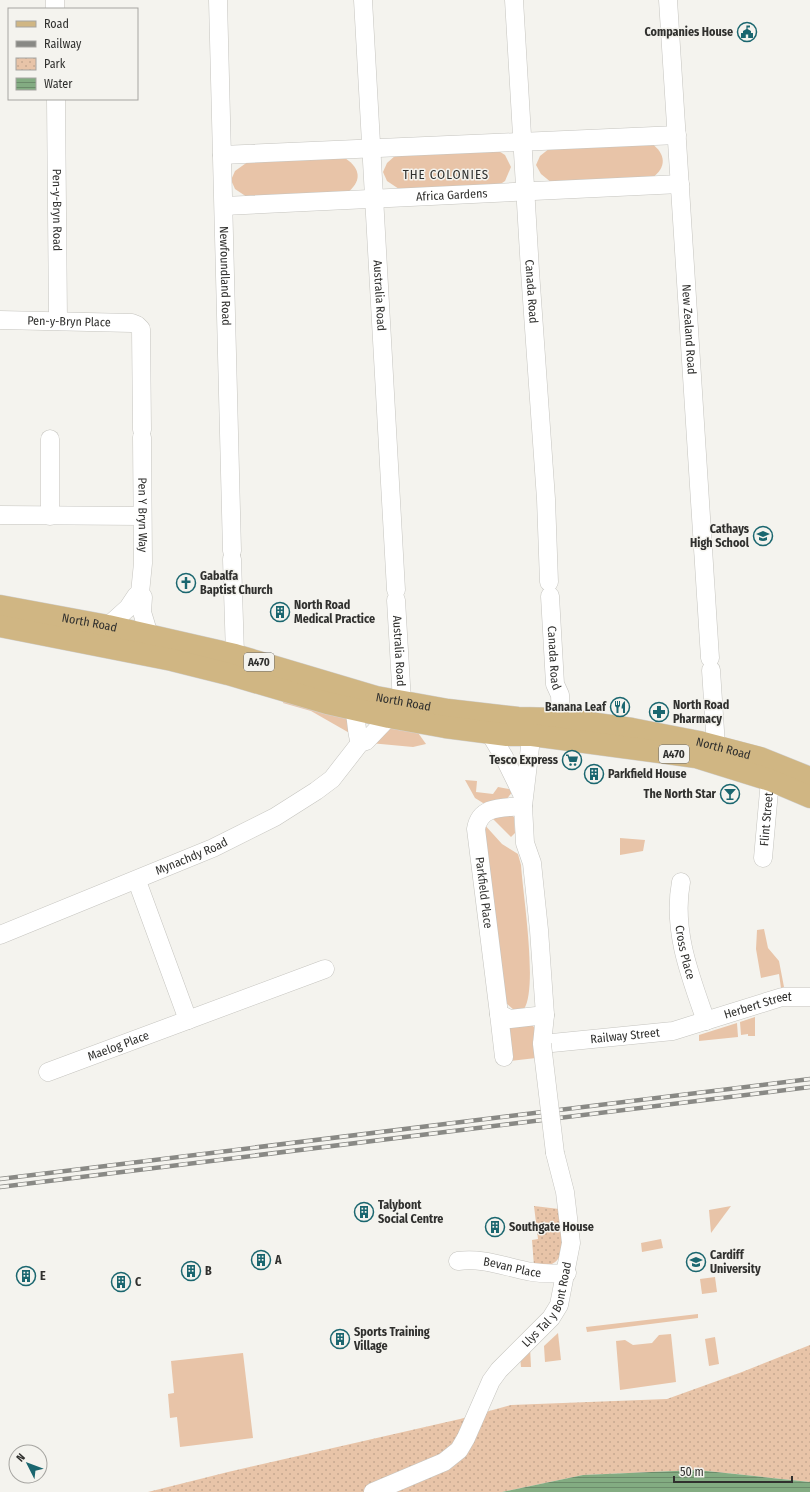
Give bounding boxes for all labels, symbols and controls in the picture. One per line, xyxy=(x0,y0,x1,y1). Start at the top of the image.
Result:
legend xyxy=(8,8,138,100)
text: Road xyxy=(44,17,69,31)
public building icon: Companies House xyxy=(736,21,758,43)
place label: Companies House xyxy=(645,25,733,39)
text: Railway xyxy=(44,37,82,51)
text: Park xyxy=(44,57,66,71)
text: Water xyxy=(44,77,73,91)
district label: THE COLONIES xyxy=(403,167,489,182)
street label: Pen-y-Bryn Road xyxy=(50,169,64,251)
street label: Africa Gardens xyxy=(416,186,488,204)
street label: Newfoundland Road xyxy=(217,226,233,326)
street label: Canada Road xyxy=(522,259,541,324)
street label: Australia Road xyxy=(371,260,389,331)
street label: New Zealand Road xyxy=(679,284,699,375)
street label: Pen-y-Bryn Place xyxy=(27,314,111,330)
street label: Pen Y Bryn Way xyxy=(135,478,150,553)
place label: Cathays High School xyxy=(690,522,750,550)
school or university icon: Cathays High School xyxy=(752,525,774,547)
place label: Gabalfa Baptist Church xyxy=(200,569,273,597)
church icon: Gabalfa Baptist Church xyxy=(175,572,197,594)
place label: North Road Medical Practice xyxy=(294,598,375,626)
building icon: North Road Medical Practice xyxy=(269,601,291,623)
street label: North Road xyxy=(61,611,118,635)
street label: Australia Road xyxy=(390,615,408,687)
street label: Canada Road xyxy=(545,625,564,692)
road number: A470 xyxy=(244,653,274,671)
street label: North Road xyxy=(375,690,432,714)
restaurant icon: Banana Leaf xyxy=(609,696,631,718)
place label: North Road Pharmacy xyxy=(673,698,729,726)
place label: Banana Leaf xyxy=(545,700,607,714)
pharmacy icon: North Road Pharmacy xyxy=(648,701,670,723)
street label: North Road xyxy=(695,735,752,762)
road number: A470 xyxy=(659,745,689,763)
supermarket icon: Tesco Express xyxy=(561,749,583,771)
place label: Tesco Express xyxy=(489,753,559,767)
building icon: Parkfield House xyxy=(583,763,605,785)
place label: Parkfield House xyxy=(608,767,687,781)
bar icon: The North Star xyxy=(719,783,741,805)
place label: The North Star xyxy=(644,787,717,801)
street label: Flint Street xyxy=(757,792,776,847)
street label: Mynachdy Road xyxy=(153,835,230,878)
street label: Parkfield Place xyxy=(473,856,495,929)
street label: Cross Place xyxy=(672,924,698,981)
street label: Herbert Street xyxy=(722,990,792,1022)
street label: Railway Street xyxy=(590,1025,660,1046)
street label: Maelog Place xyxy=(86,1028,151,1064)
place label: Talybont Social Centre xyxy=(378,1198,443,1226)
building icon: Talybont Social Centre xyxy=(353,1201,375,1223)
building icon: Southgate House xyxy=(484,1216,506,1238)
place label: Southgate House xyxy=(509,1220,594,1234)
place label: Cardiff University xyxy=(710,1248,761,1276)
building icon: A xyxy=(250,1249,272,1271)
school or university icon: Cardiff University xyxy=(685,1251,707,1273)
place label: A xyxy=(274,1253,282,1267)
street label: Bevan Place xyxy=(482,1254,542,1280)
building icon: B xyxy=(180,1260,202,1282)
street label: Llys Tal y Bont Road xyxy=(519,1261,574,1350)
place label: B xyxy=(205,1264,212,1278)
building icon: E xyxy=(15,1265,37,1287)
place label: E xyxy=(40,1269,46,1283)
building icon: C xyxy=(110,1271,132,1293)
place label: C xyxy=(135,1275,142,1289)
place label: Sports Training Village xyxy=(353,1325,430,1353)
building icon: Sports Training Village xyxy=(329,1328,351,1350)
north arrow xyxy=(8,1444,48,1484)
text: N xyxy=(14,1451,28,1464)
scale bar xyxy=(674,1458,792,1484)
text: 50 m xyxy=(680,1465,704,1479)

